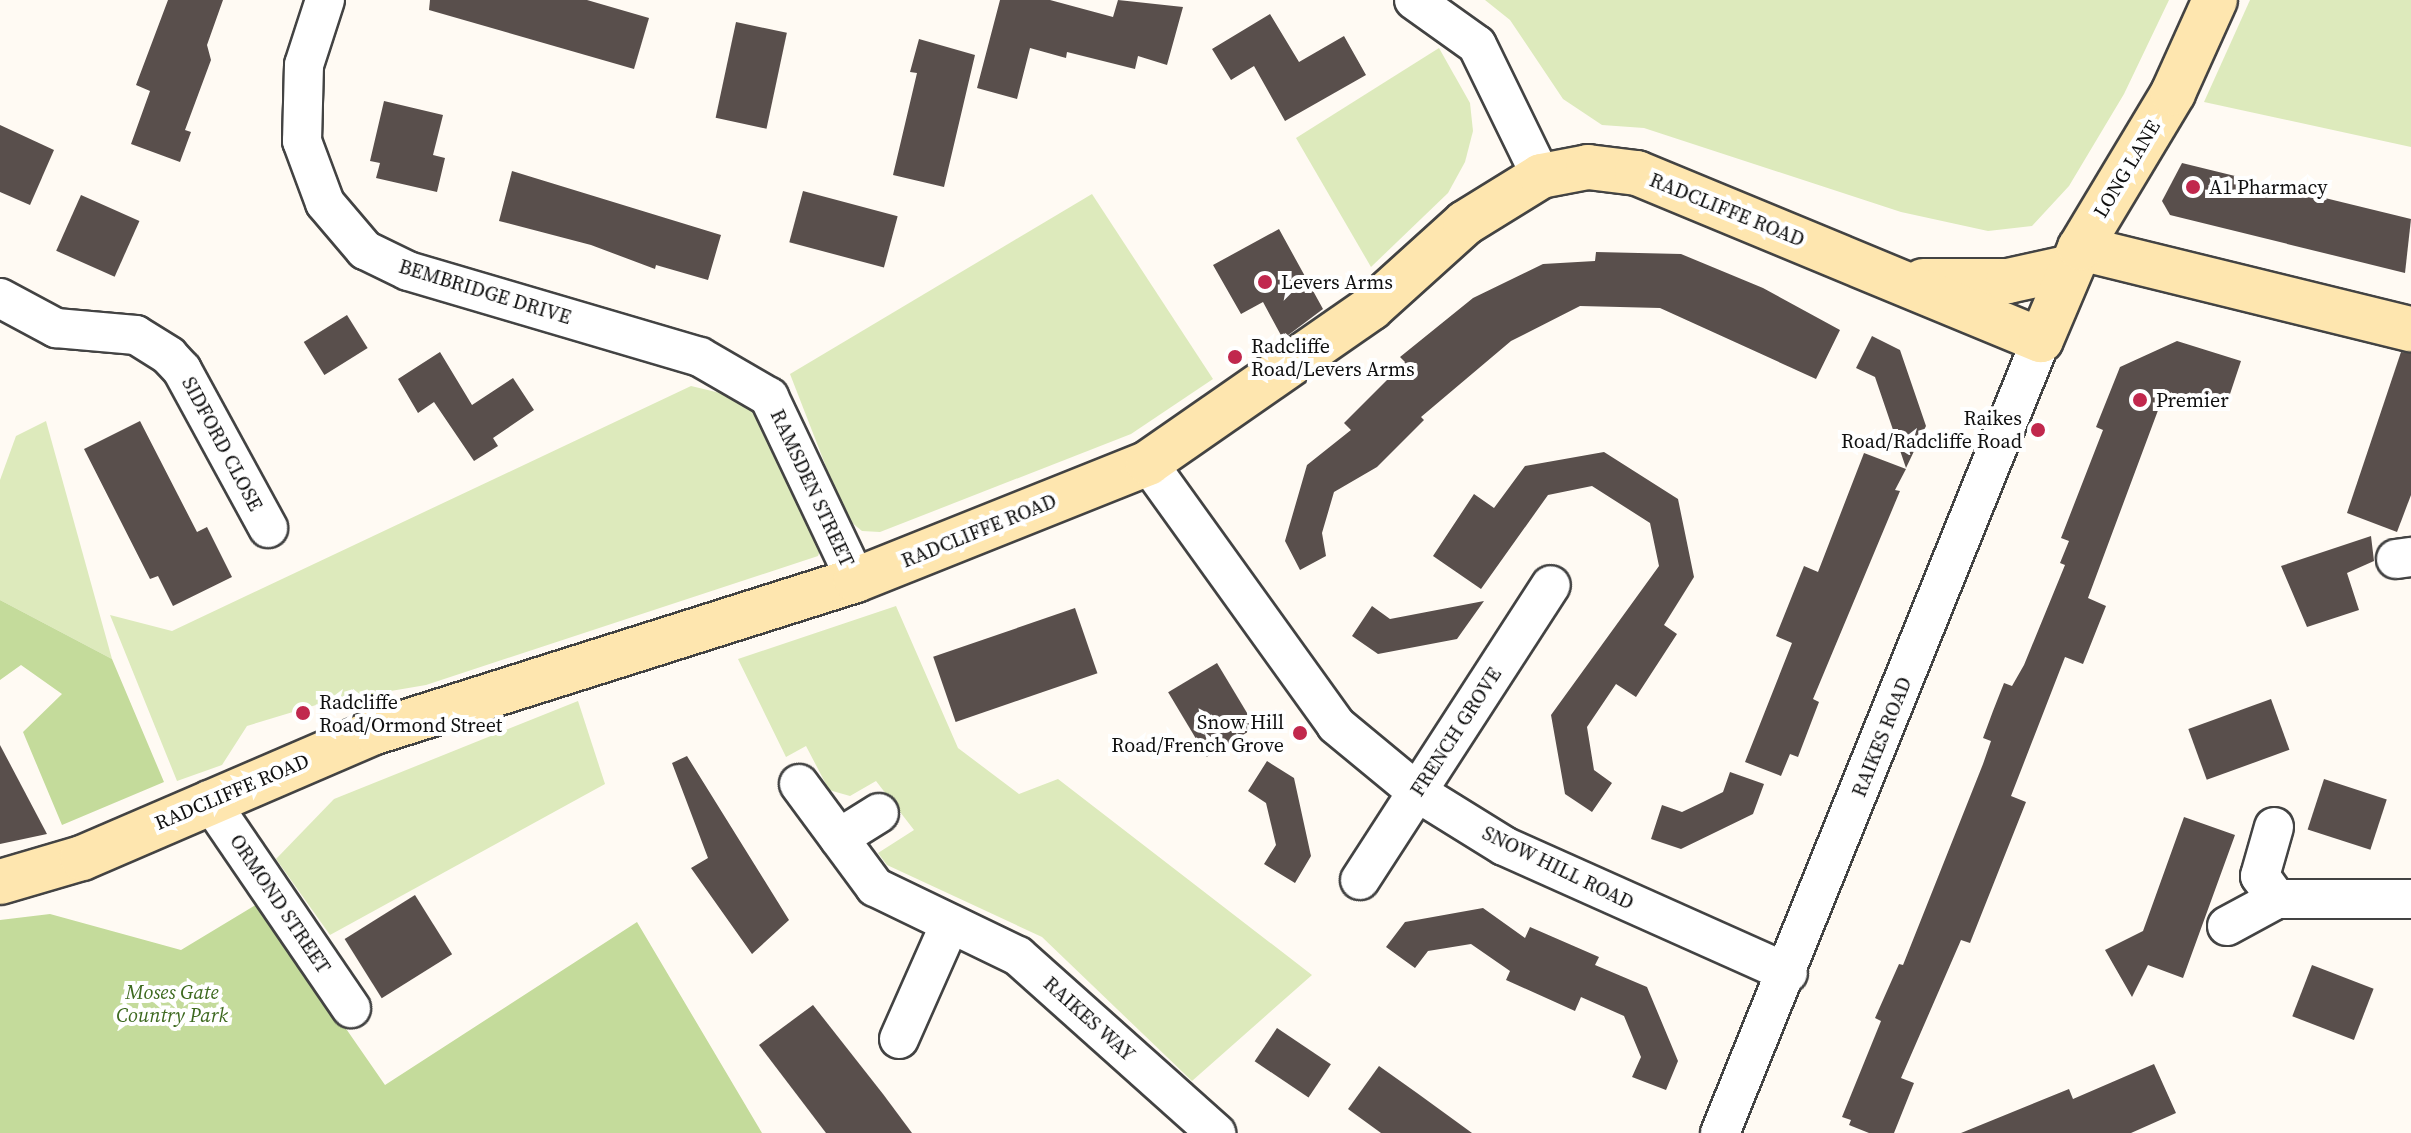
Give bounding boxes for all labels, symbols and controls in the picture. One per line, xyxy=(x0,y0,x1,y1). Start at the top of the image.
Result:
street label: LONG LANE xyxy=(2089,116,2165,222)
street label: RADCLIFFE ROAD xyxy=(1646,168,1808,252)
place label: A1 Pharmacy xyxy=(2209,175,2327,199)
marker: A1 Pharmacy xyxy=(2184,178,2202,196)
street label: BEMBRIDGE DRIVE xyxy=(396,254,574,330)
place label: Levers Arms xyxy=(1281,270,1393,294)
marker: Levers Arms xyxy=(1256,273,1274,291)
place label: Radcliffe Road/Levers Arms xyxy=(1251,334,1415,381)
marker: Radcliffe Road/Levers Arms xyxy=(1226,348,1244,366)
street label: SIDFORD CLOSE xyxy=(177,373,267,515)
place label: Premier xyxy=(2156,388,2229,412)
marker: Premier xyxy=(2131,391,2149,409)
street label: RAMSDEN STREET xyxy=(765,406,859,570)
place label: Raikes Road/Radcliffe Road xyxy=(1841,406,2022,453)
marker: Raikes Road/Radcliffe Road xyxy=(2029,421,2047,439)
street label: RADCLIFFE ROAD xyxy=(898,489,1060,573)
street label: FRENCH GROVE xyxy=(1405,663,1507,801)
street label: RAIKES ROAD xyxy=(1847,674,1917,800)
place label: Radcliffe Road/Ormond Street xyxy=(319,690,502,737)
marker: Radcliffe Road/Ormond Street xyxy=(294,704,312,722)
place label: Snow Hill Road/French Grove xyxy=(1111,710,1284,757)
marker: Snow Hill Road/French Grove xyxy=(1291,724,1309,742)
street label: RADCLIFFE ROAD xyxy=(151,749,313,835)
street label: SNOW HILL ROAD xyxy=(1478,821,1638,915)
street label: ORMOND STREET xyxy=(225,830,335,978)
street label: RAIKES WAY xyxy=(1038,972,1140,1066)
park label: Moses Gate Country Park xyxy=(116,980,228,1027)

